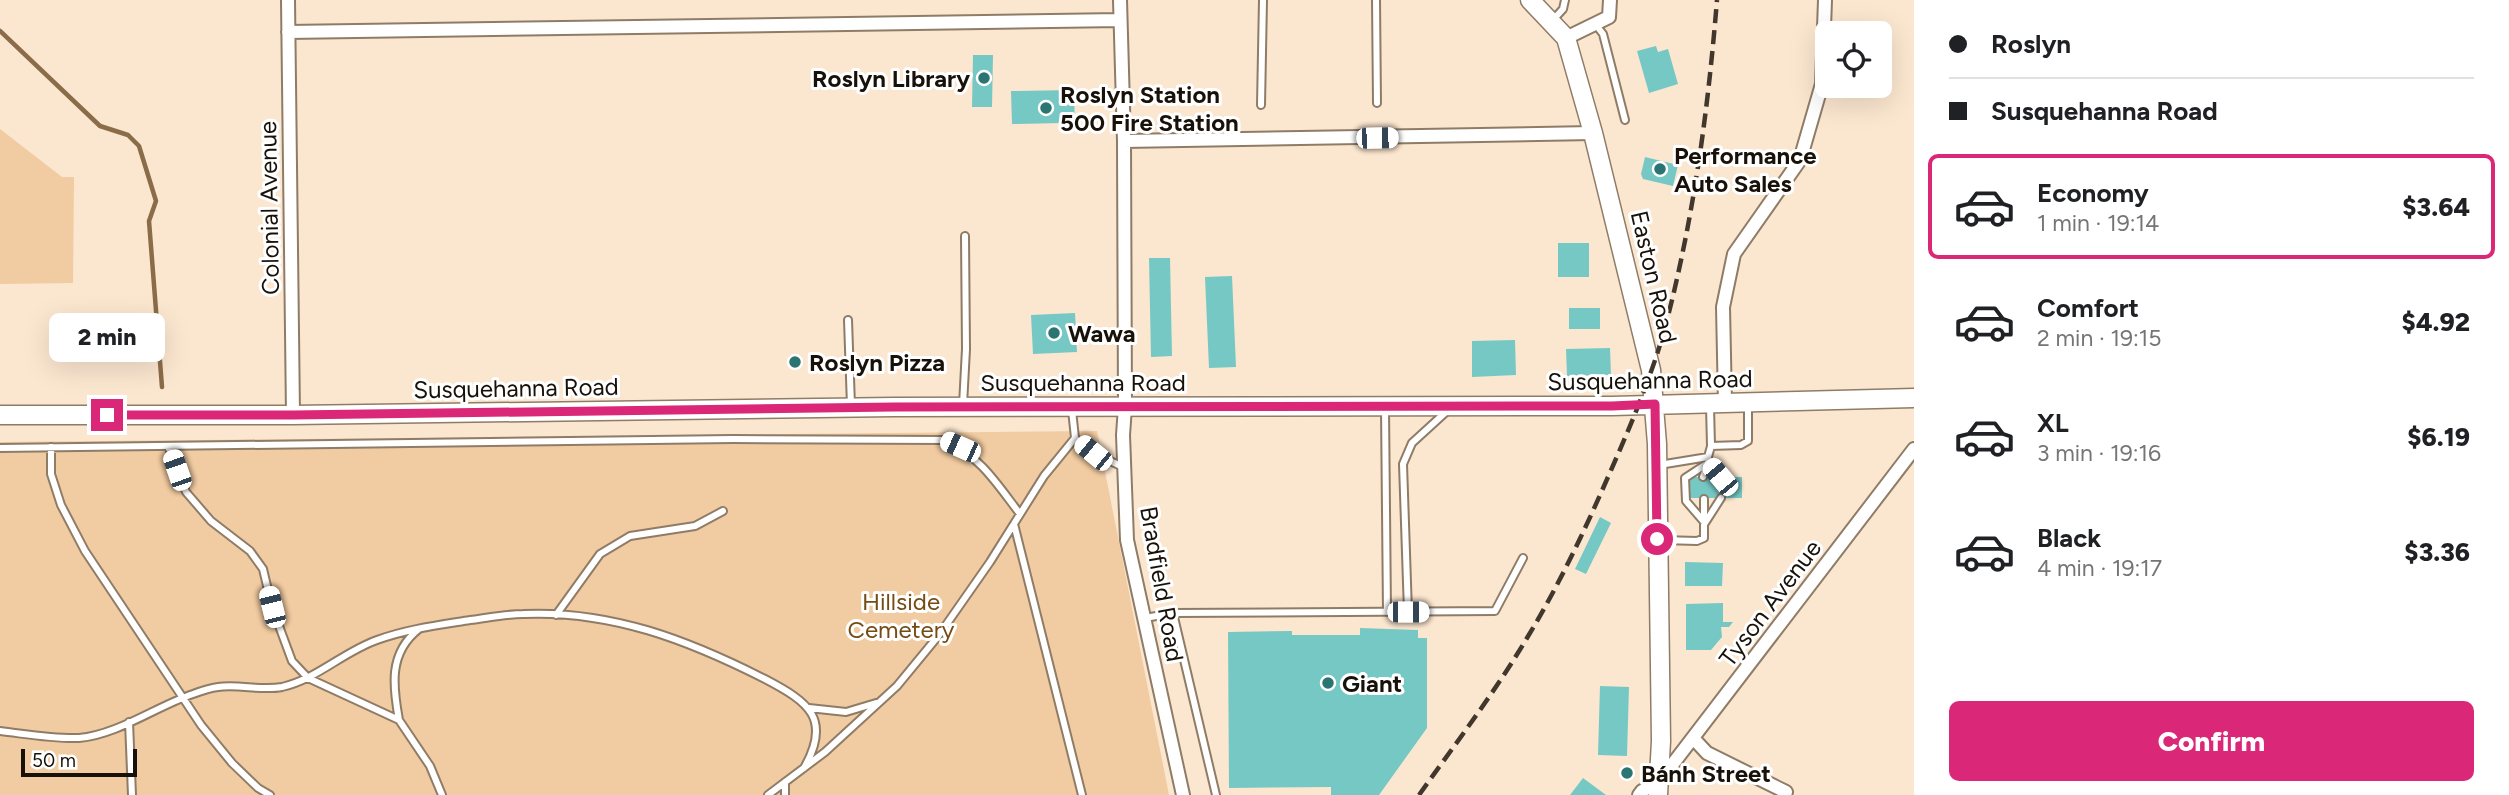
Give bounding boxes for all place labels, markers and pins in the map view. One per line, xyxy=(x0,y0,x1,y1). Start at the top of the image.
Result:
place label: Roslyn Library xyxy=(812,64,970,93)
marker: Roslyn Library xyxy=(976,70,992,86)
place label: Roslyn Station 500 Fire Station xyxy=(1060,80,1239,137)
marker: Roslyn Station 500 Fire Station xyxy=(1038,100,1054,116)
place label: Performance Auto Sales xyxy=(1674,141,1817,198)
marker: Performance Auto Sales xyxy=(1652,161,1668,177)
place label: Wawa xyxy=(1068,319,1136,348)
marker: Wawa xyxy=(1046,325,1062,341)
place label: Roslyn Pizza xyxy=(809,348,945,377)
marker: Roslyn Pizza xyxy=(787,354,803,370)
place label: Giant xyxy=(1342,669,1402,698)
marker: Giant xyxy=(1320,675,1336,691)
place label: Bánh Street xyxy=(1641,759,1771,788)
marker: Bánh Street xyxy=(1619,765,1635,781)

